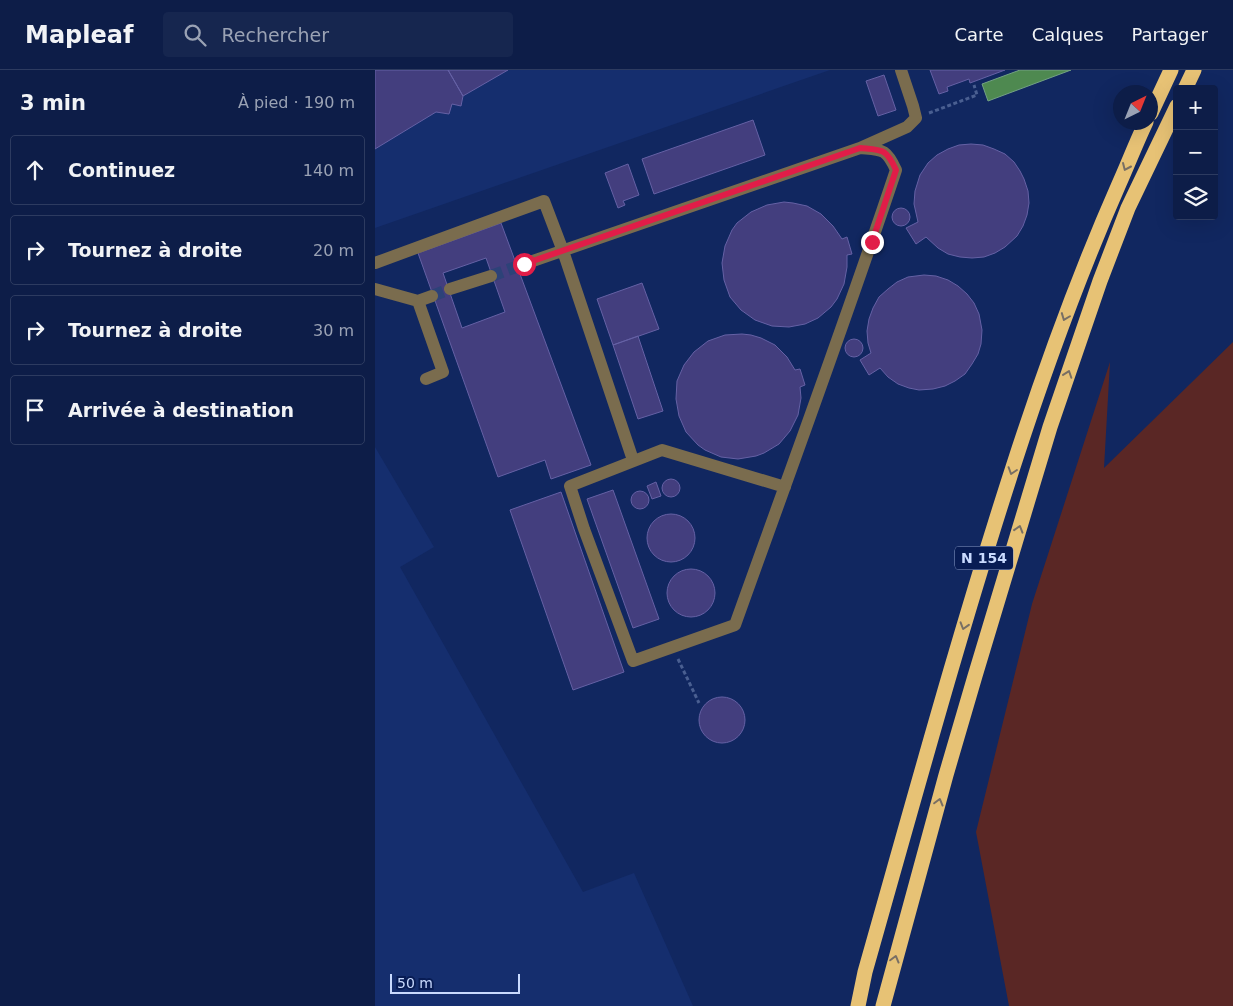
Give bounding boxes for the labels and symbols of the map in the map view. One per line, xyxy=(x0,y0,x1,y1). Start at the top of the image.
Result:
north arrow xyxy=(1113,85,1158,130)
one-way arrow xyxy=(1122,162,1133,171)
route end xyxy=(861,231,884,254)
route start xyxy=(513,253,536,276)
one-way arrow xyxy=(1060,313,1070,321)
one-way arrow xyxy=(1062,370,1072,379)
one-way arrow xyxy=(1008,466,1018,475)
one-way arrow xyxy=(1014,525,1024,534)
road number: N 154 xyxy=(955,546,1013,569)
one-way arrow xyxy=(959,622,969,630)
one-way arrow xyxy=(933,799,943,807)
one-way arrow xyxy=(890,955,900,963)
scale bar xyxy=(390,971,520,994)

